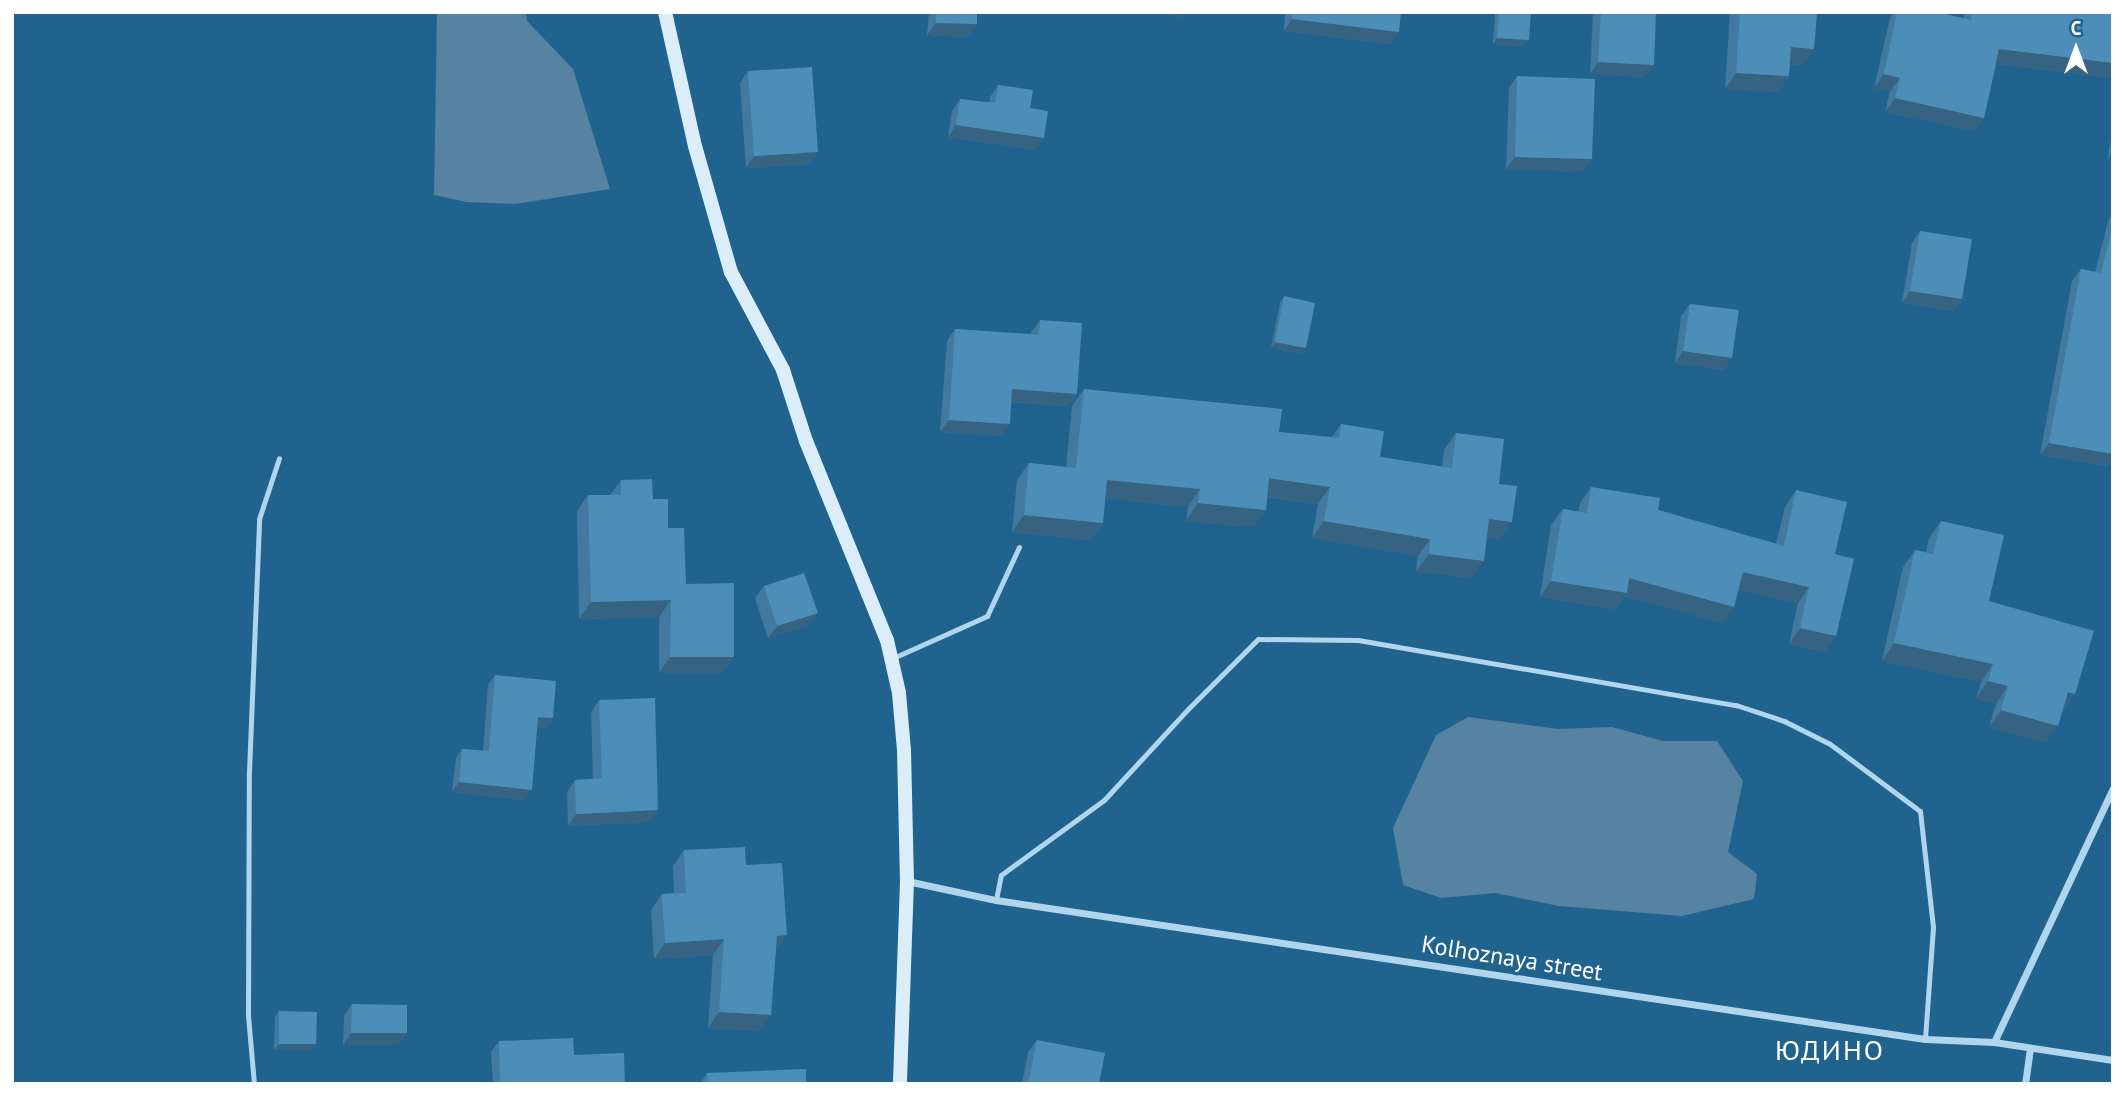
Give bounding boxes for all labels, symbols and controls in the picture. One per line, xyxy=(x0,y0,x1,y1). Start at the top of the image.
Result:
north arrow xyxy=(2041,14,2111,84)
text: С xyxy=(2071,16,2081,40)
street label: Kolhoznaya street xyxy=(1419,929,1605,987)
district label: ЮДИНО xyxy=(1776,1033,1884,1067)

